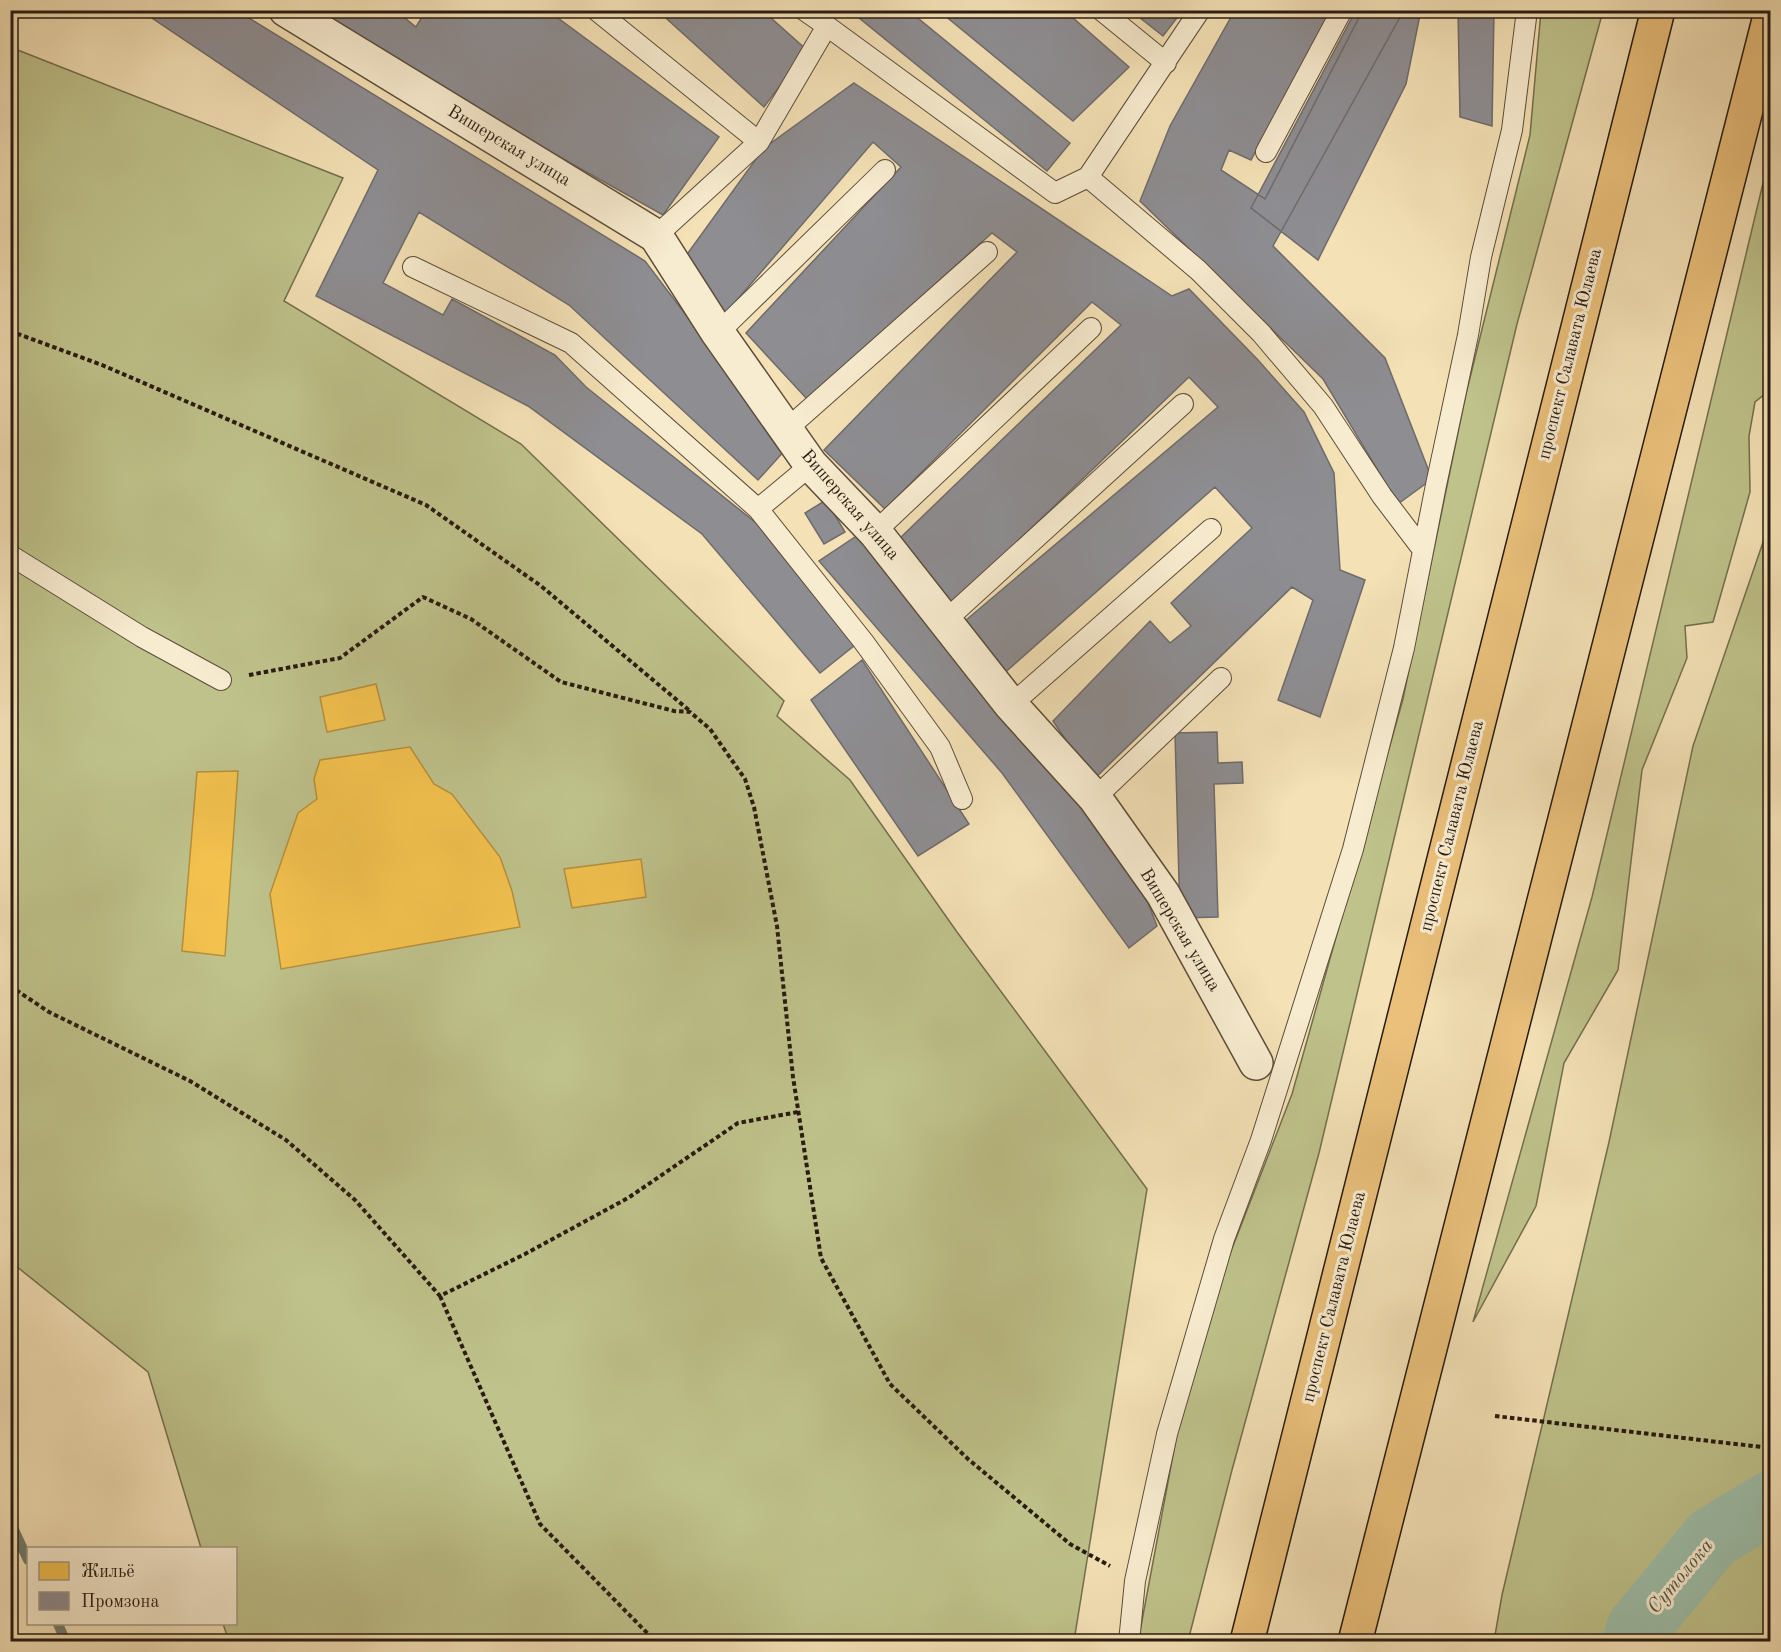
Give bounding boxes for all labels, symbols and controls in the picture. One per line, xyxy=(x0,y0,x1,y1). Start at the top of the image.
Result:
street label: Вишерская улица xyxy=(445,102,574,190)
street label: проспект Салавата Юлаева xyxy=(1535,247,1605,461)
street label: Вишерская улица xyxy=(797,446,903,564)
street label: проспект Салавата Юлаева xyxy=(1417,719,1487,933)
street label: Вишерская улица xyxy=(1136,866,1224,995)
street label: проспект Салавата Юлаева xyxy=(1299,1190,1369,1404)
water label: Сутолока xyxy=(1644,1536,1718,1618)
legend xyxy=(27,1547,237,1625)
text: Жильё xyxy=(81,1563,135,1581)
text: Промзона xyxy=(81,1593,159,1611)

